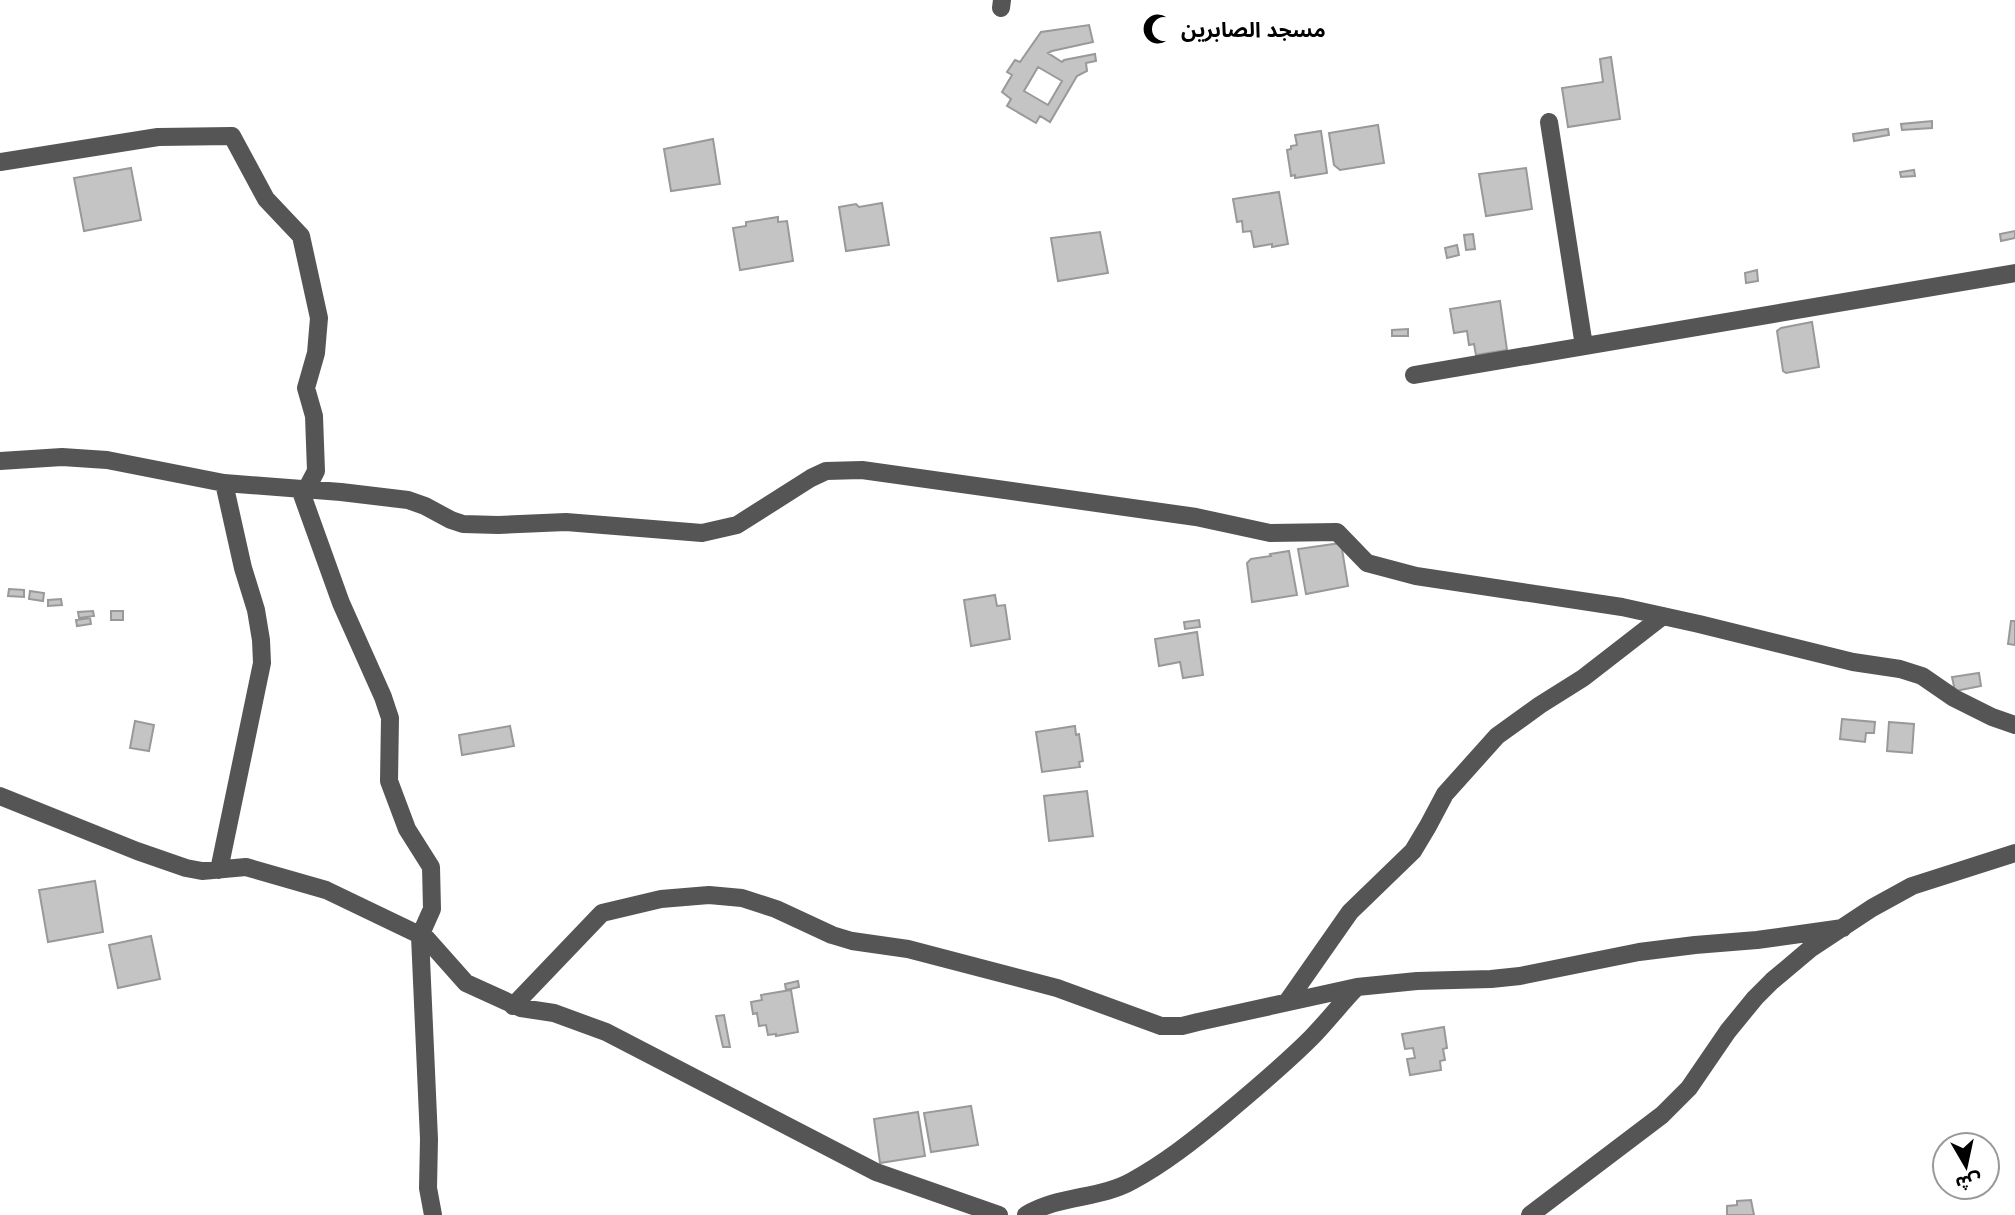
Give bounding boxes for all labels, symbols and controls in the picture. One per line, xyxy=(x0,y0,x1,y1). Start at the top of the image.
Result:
mosque icon: مسجد الصابرين xyxy=(1141,12,1175,46)
place label: مسجد الصابرين xyxy=(1181,18,1326,42)
north arrow xyxy=(1931,1131,2001,1201)
text: ش xyxy=(1954,1170,1983,1195)

